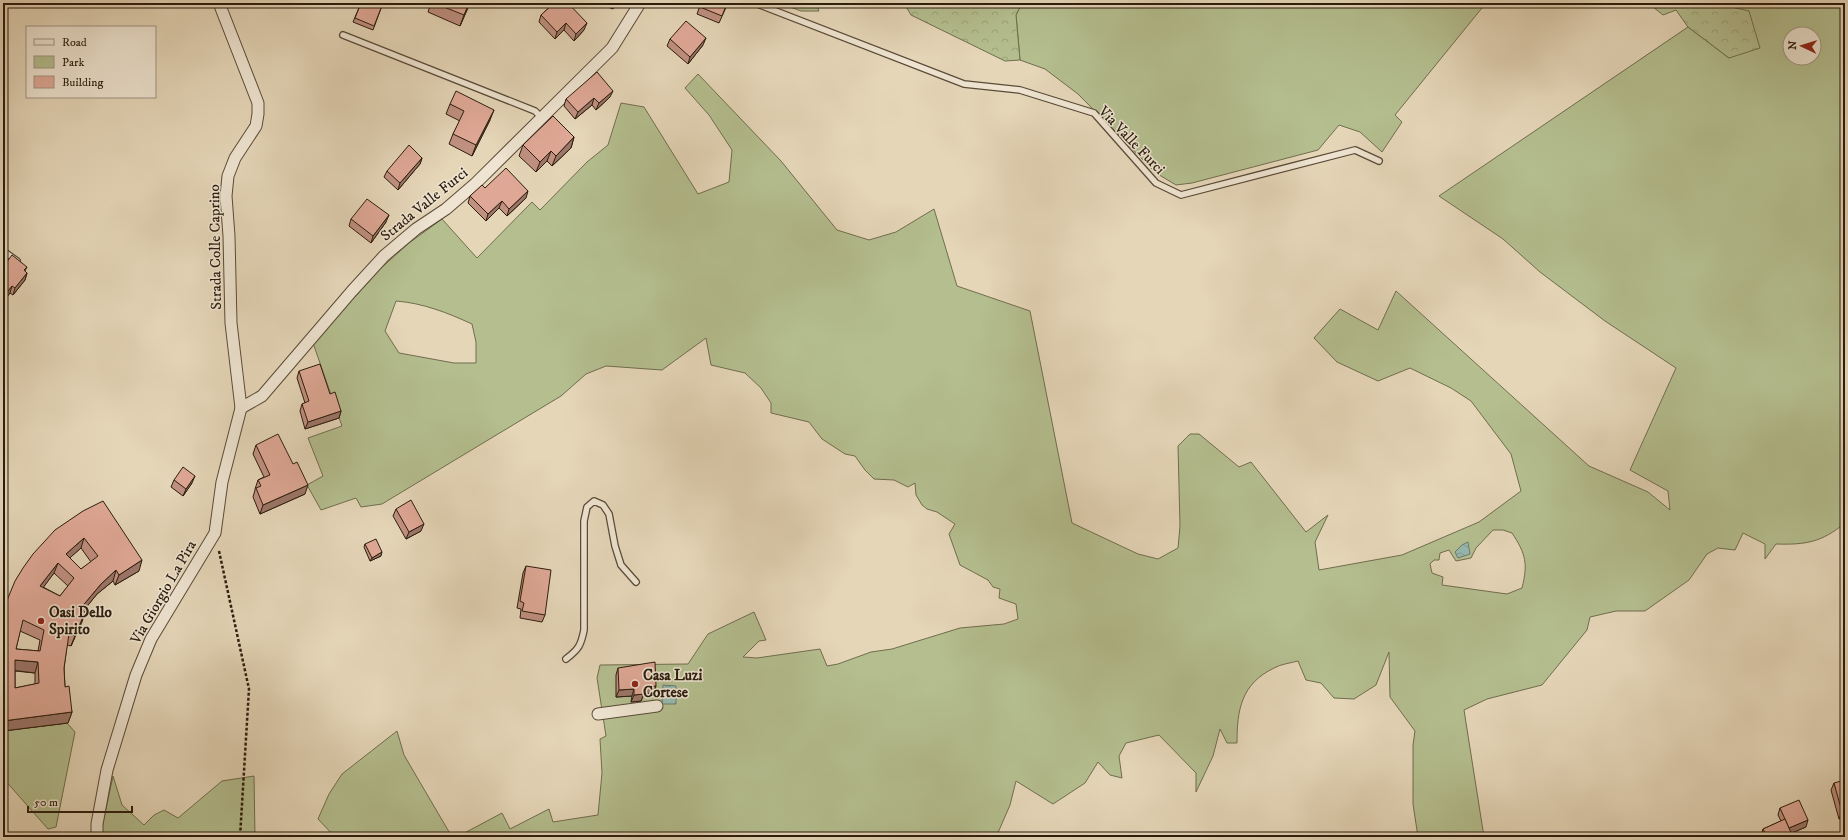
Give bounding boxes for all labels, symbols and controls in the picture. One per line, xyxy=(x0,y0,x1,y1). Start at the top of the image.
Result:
legend xyxy=(26,26,156,98)
north arrow xyxy=(1782,26,1822,66)
text: Road xyxy=(62,35,87,50)
text: N xyxy=(1786,40,1800,50)
text: Park xyxy=(62,55,84,70)
text: Building xyxy=(62,75,103,90)
street label: Via Valle Furci xyxy=(1094,101,1169,179)
street label: Strada Valle Furci xyxy=(377,163,472,245)
street label: Strada Colle Caprino xyxy=(205,184,226,310)
street label: Via Giorgio La Pira xyxy=(126,536,201,648)
place label: Oasi Dello Spirito xyxy=(49,603,112,639)
marker: Oasi Dello Spirito xyxy=(36,616,46,626)
place label: Casa Luzi Cortese xyxy=(643,666,703,702)
marker: Casa Luzi Cortese xyxy=(630,679,640,689)
scale bar xyxy=(28,788,132,814)
text: 50 m xyxy=(34,795,58,810)

